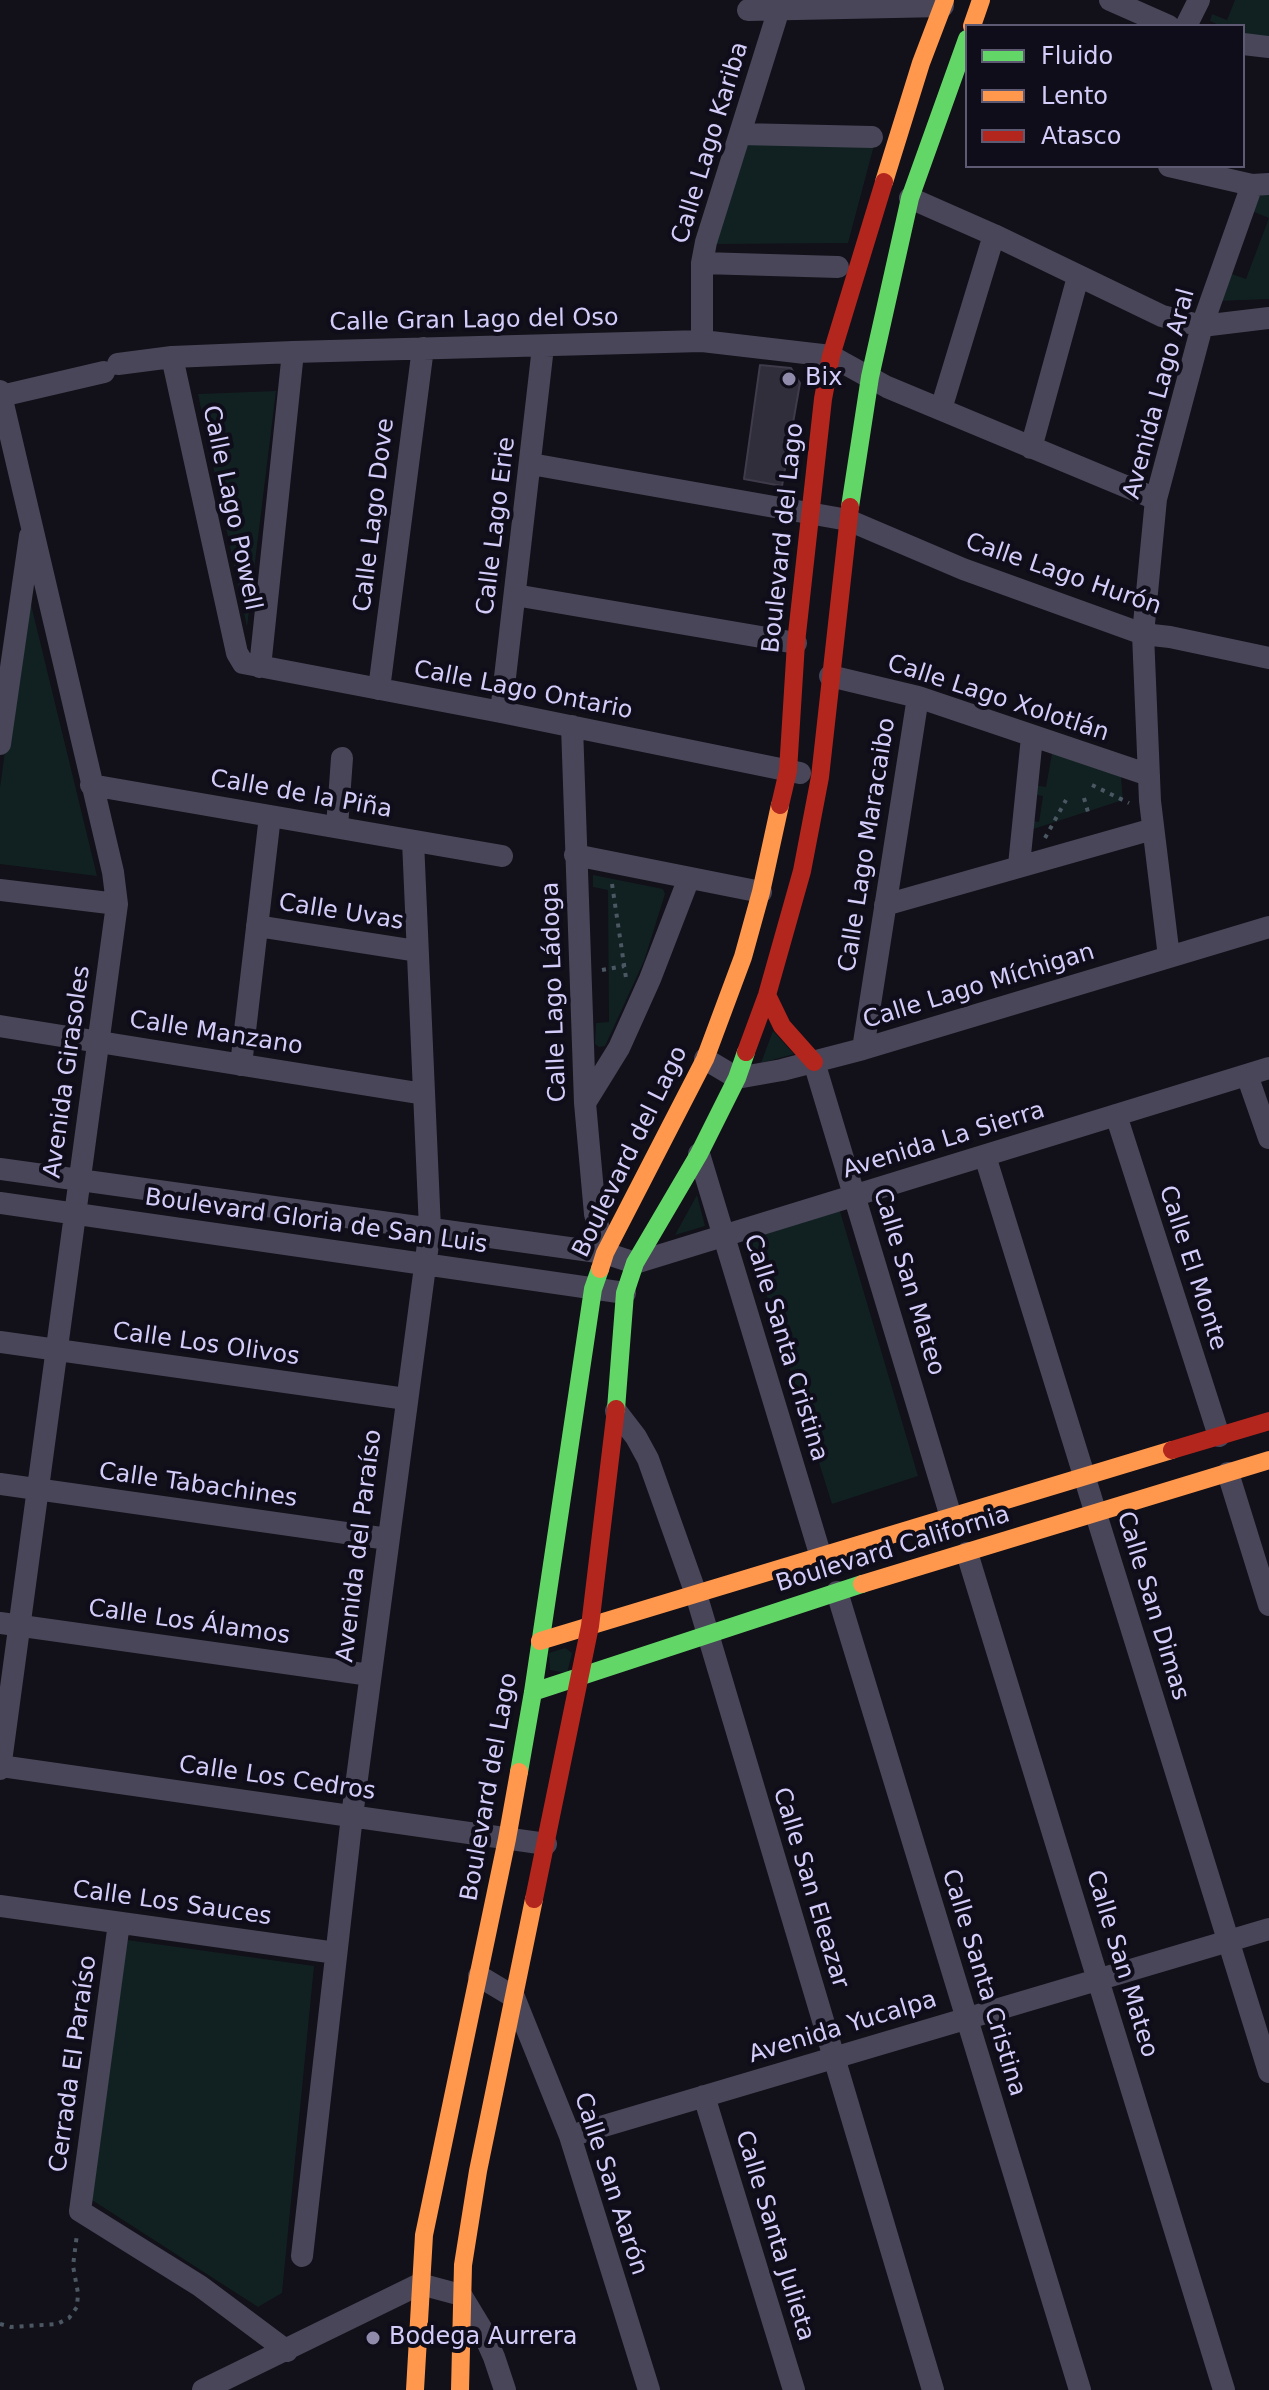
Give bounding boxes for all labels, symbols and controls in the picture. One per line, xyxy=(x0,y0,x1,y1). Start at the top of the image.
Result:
legend xyxy=(965,24,1245,168)
street label: Calle Lago Kariba xyxy=(667,39,755,247)
text: Fluido xyxy=(1041,42,1113,70)
text: Lento xyxy=(1041,82,1108,110)
text: Atasco xyxy=(1041,122,1122,150)
street label: Avenida Lago Aral xyxy=(1118,286,1202,502)
street label: Calle Gran Lago del Oso xyxy=(329,304,619,338)
place label: Bix xyxy=(805,365,842,393)
marker: Bix xyxy=(780,370,798,388)
street label: Calle Lago Powell xyxy=(195,403,267,613)
street label: Calle Lago Dove xyxy=(349,416,401,614)
street label: Boulevard del Lago xyxy=(758,421,810,655)
street label: Calle Lago Erie xyxy=(472,435,522,617)
street label: Calle Lago Hurón xyxy=(961,528,1165,622)
street label: Calle Lago Xolotlán xyxy=(884,650,1112,748)
street label: Calle Lago Ontario xyxy=(411,656,635,726)
street label: Calle Lago Maracaibo xyxy=(834,716,902,974)
street label: Calle de la Piña xyxy=(208,765,394,825)
street label: Calle Lago Ládoga xyxy=(537,881,573,1103)
street label: Calle Uvas xyxy=(276,889,406,937)
street label: Calle Lago Míchigan xyxy=(860,938,1098,1036)
street label: Avenida Girasoles xyxy=(39,964,97,1180)
street label: Calle Manzano xyxy=(127,1006,305,1062)
street label: Boulevard del Lago xyxy=(567,1042,695,1262)
street label: Avenida La Sierra xyxy=(839,1097,1049,1185)
street label: Calle El Monte xyxy=(1152,1182,1232,1354)
street label: Boulevard Gloria de San Luis xyxy=(143,1184,489,1260)
street label: Calle San Mateo xyxy=(866,1185,950,1379)
street label: Calle Santa Cristina xyxy=(737,1231,833,1465)
street label: Calle Los Olivos xyxy=(111,1318,301,1372)
street label: Avenida del Paraíso xyxy=(331,1428,389,1664)
street label: Calle Tabachines xyxy=(97,1458,299,1514)
street label: Boulevard California xyxy=(773,1501,1013,1599)
street label: Calle San Dimas xyxy=(1110,1508,1194,1704)
street label: Calle Los Álamos xyxy=(86,1595,292,1651)
street label: Boulevard del Lago xyxy=(456,1671,524,1903)
street label: Calle Los Cedros xyxy=(177,1751,377,1807)
street label: Calle San Eleazar xyxy=(766,1784,854,1992)
street label: Calle Santa Cristina xyxy=(935,1866,1031,2100)
street label: Calle San Mateo xyxy=(1079,1867,1163,2061)
street label: Calle Los Sauces xyxy=(71,1876,273,1932)
street label: Cerrada El Paraíso xyxy=(44,1954,104,2174)
street label: Avenida Yucalpa xyxy=(746,1986,940,2070)
street label: Calle San Aarón xyxy=(567,2089,653,2279)
street label: Calle Santa Julieta xyxy=(728,2127,820,2345)
place label: Bodega Aurrera xyxy=(389,2324,577,2352)
marker: Bodega Aurrera xyxy=(364,2329,382,2347)

